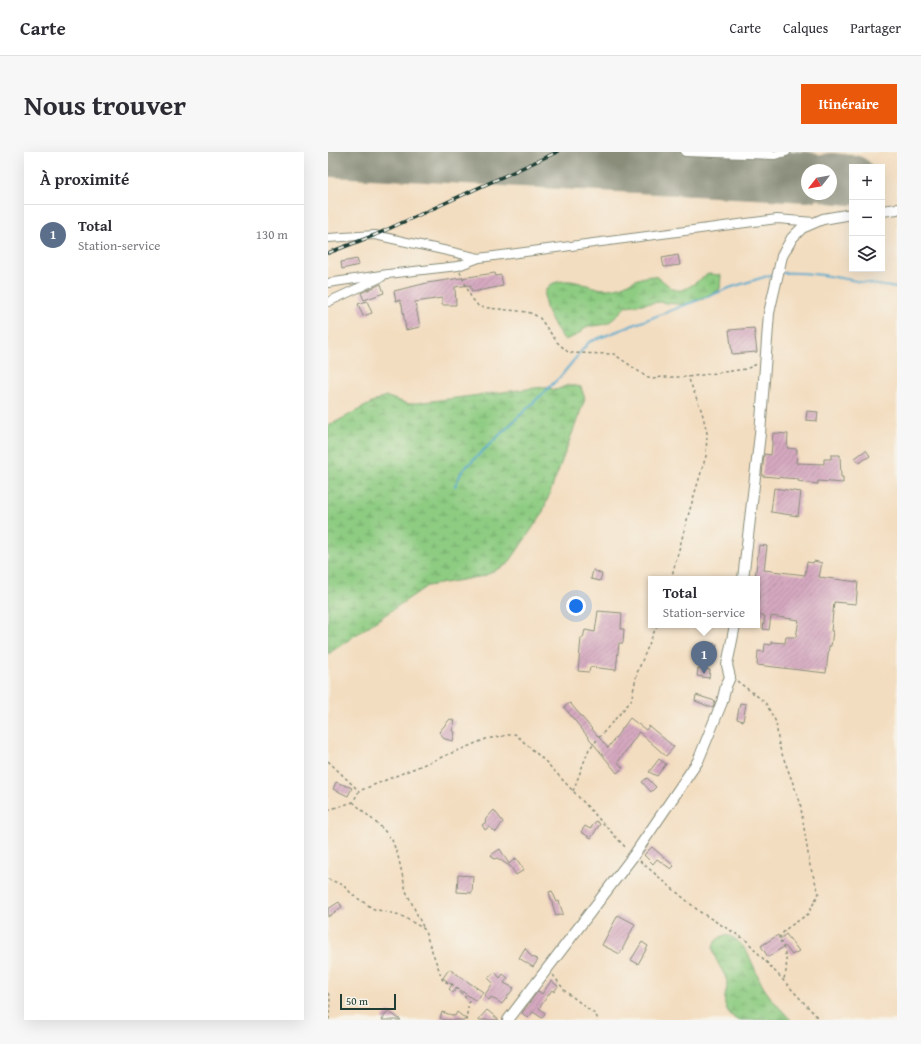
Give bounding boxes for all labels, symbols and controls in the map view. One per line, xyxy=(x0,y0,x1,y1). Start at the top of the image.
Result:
text: Carte xyxy=(20,14,66,42)
text: Carte xyxy=(729,18,761,38)
text: Calques xyxy=(783,18,828,38)
text: Partager xyxy=(850,18,901,38)
text: Nous trouver xyxy=(24,84,186,125)
button: Itinéraire xyxy=(801,84,897,124)
north arrow xyxy=(801,164,837,200)
map controls xyxy=(849,164,885,272)
button: + xyxy=(849,164,885,200)
text: À proximité xyxy=(40,166,129,191)
button: − xyxy=(849,200,885,236)
text: Total xyxy=(78,215,112,236)
text: 1 xyxy=(50,225,56,244)
text: 130 m xyxy=(256,225,288,244)
text: Station-service xyxy=(78,236,160,255)
button: layers xyxy=(849,236,885,272)
popup xyxy=(648,576,760,628)
text: Total xyxy=(663,582,697,603)
your location xyxy=(566,596,586,616)
text: Station-service xyxy=(663,603,745,622)
pin: 1 xyxy=(691,641,717,674)
scale bar xyxy=(340,992,396,1011)
text: 50 m xyxy=(346,993,368,1009)

